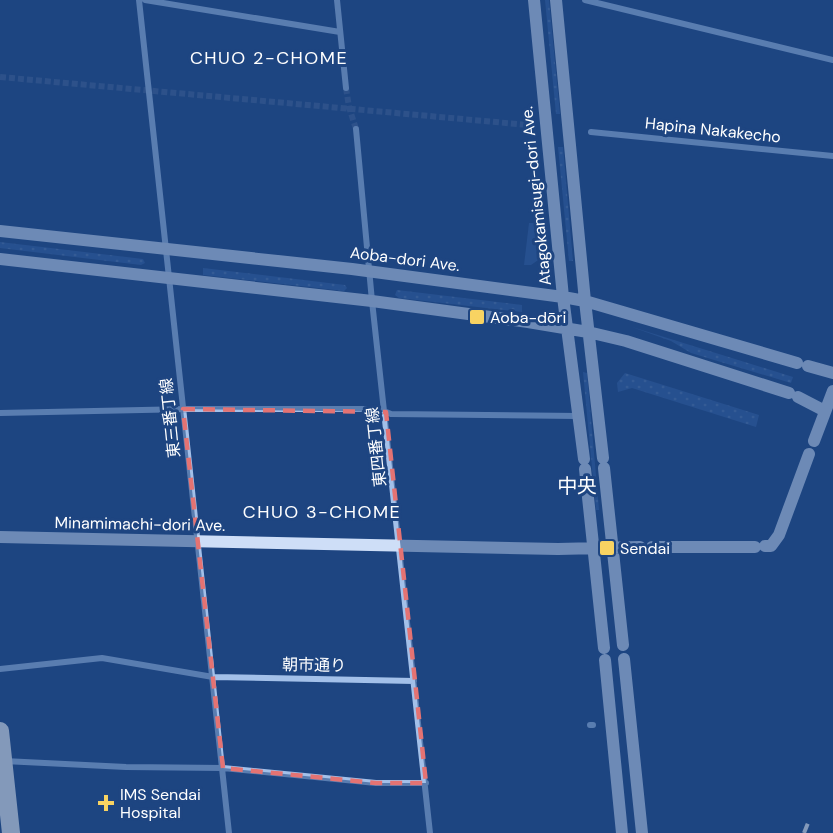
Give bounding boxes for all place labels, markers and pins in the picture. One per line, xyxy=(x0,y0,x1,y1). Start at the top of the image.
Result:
place label: Aoba-dōri xyxy=(490,307,566,328)
marker: Aoba-dōri xyxy=(468,308,486,326)
place label: Sendai xyxy=(620,538,670,559)
marker: Sendai xyxy=(598,539,616,557)
place label: IMS Sendai Hospital xyxy=(120,784,201,823)
marker: IMS Sendai Hospital xyxy=(97,794,115,812)

